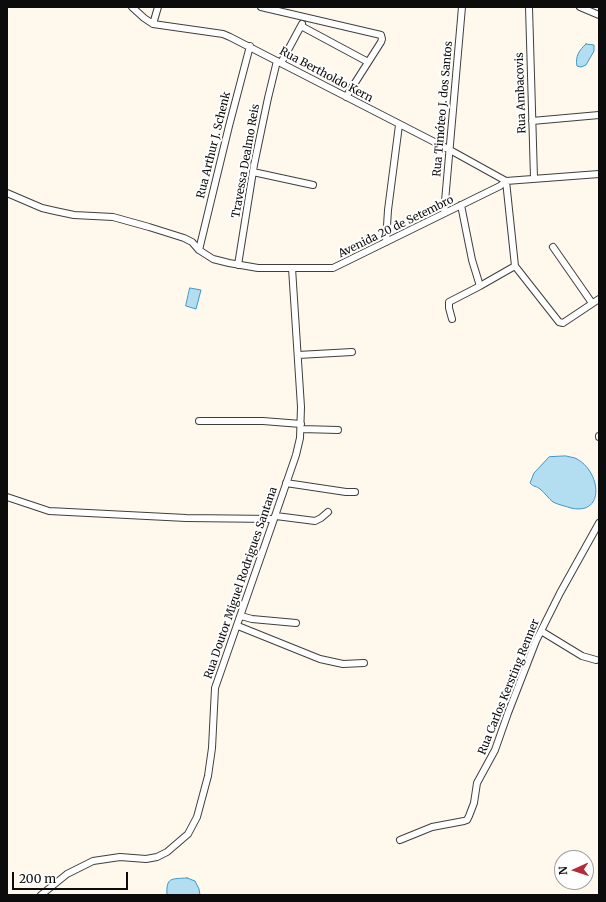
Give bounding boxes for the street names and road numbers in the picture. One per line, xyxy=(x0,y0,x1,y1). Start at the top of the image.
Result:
street label: Rua Timóteo J. dos Santos xyxy=(430,41,456,177)
street label: Rua Bertholdo Kern xyxy=(277,45,375,105)
street label: Rua Ambacovis xyxy=(513,52,529,134)
street label: Rua Arthur J. Schenk xyxy=(194,90,234,200)
street label: Travessa Dealmo Reis xyxy=(229,103,263,219)
street label: Avenida 20 de Setembro xyxy=(336,193,456,261)
street label: Rua Doutor Miguel Rodrigues Santana xyxy=(202,485,280,681)
street label: Rua Carlos Kersting Renner xyxy=(476,617,542,757)

